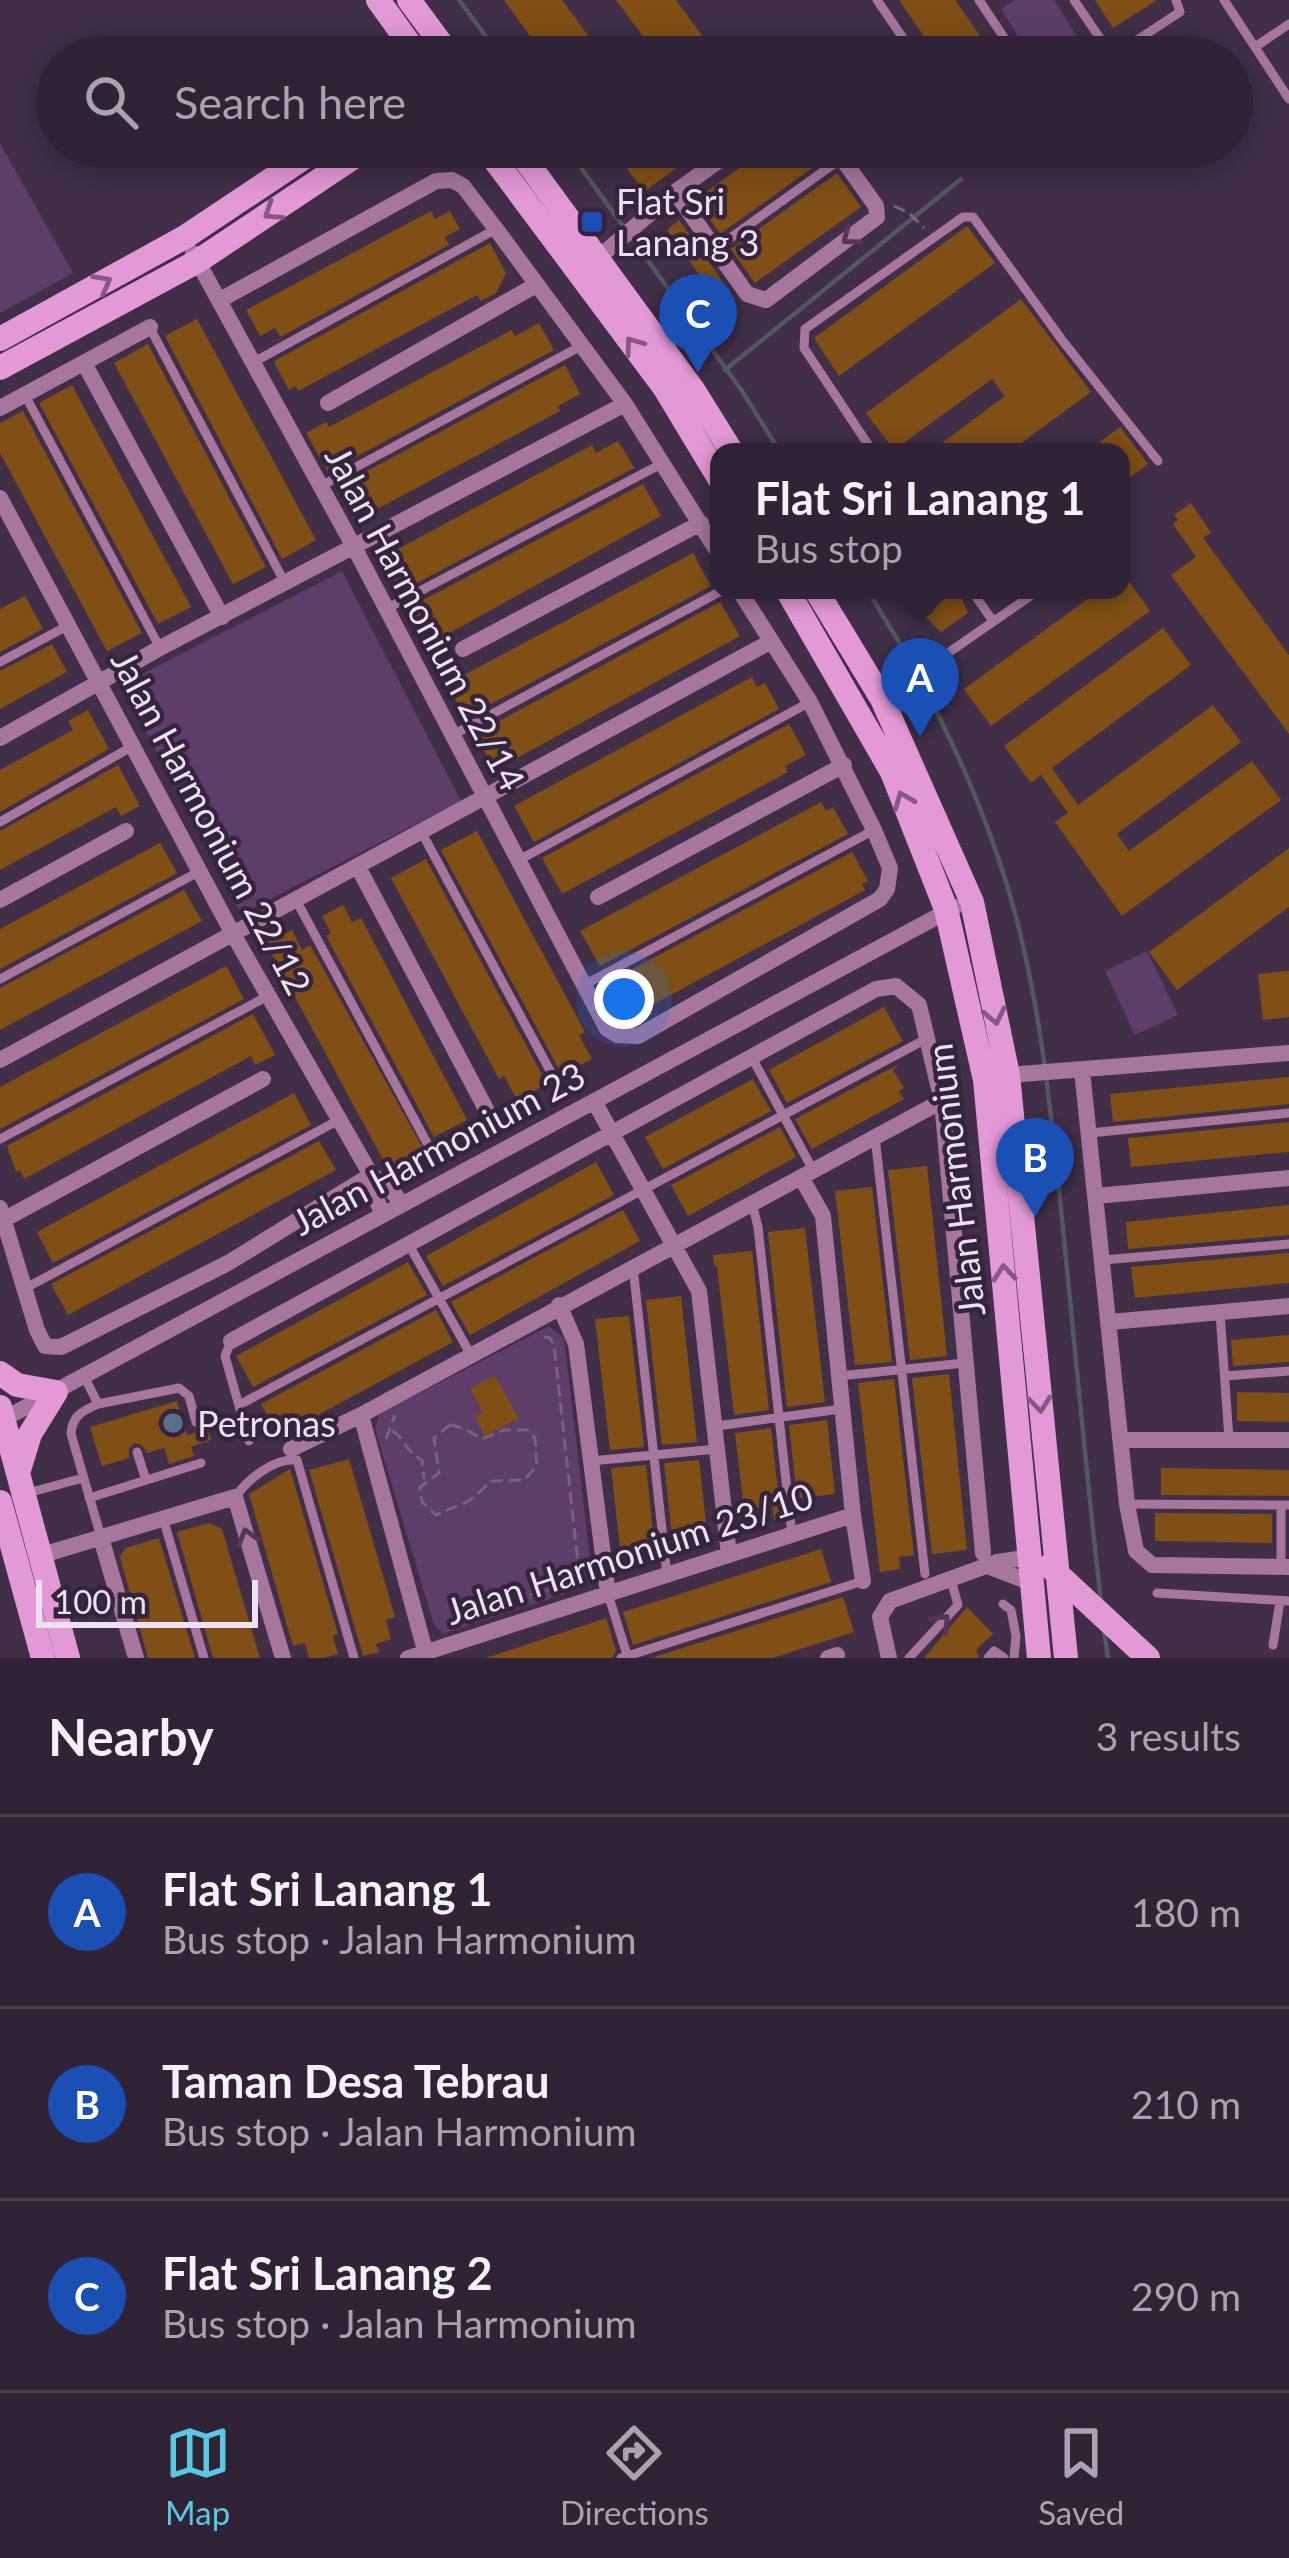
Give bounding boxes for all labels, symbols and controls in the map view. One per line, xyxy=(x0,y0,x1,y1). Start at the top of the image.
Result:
search box xyxy=(36,36,1253,168)
icon: search xyxy=(78,69,144,135)
text: Search here xyxy=(174,75,406,129)
place label: Flat Sri Lanang 3 xyxy=(616,179,759,264)
one-way arrow xyxy=(263,198,285,220)
marker: Flat Sri Lanang 3 xyxy=(579,209,605,235)
one-way arrow xyxy=(842,223,863,245)
one-way arrow xyxy=(90,274,111,297)
pin: C xyxy=(659,274,737,373)
one-way arrow xyxy=(625,337,647,358)
street label: Jalan Harmonium 22/14 xyxy=(317,438,535,798)
popup xyxy=(710,443,1130,599)
text: Flat Sri Lanang 1 xyxy=(755,471,1085,525)
text: Bus stop xyxy=(755,525,903,571)
pin: A xyxy=(881,638,959,737)
street label: Jalan Harmonium 22/12 xyxy=(103,642,321,1002)
one-way arrow xyxy=(892,791,917,812)
your location xyxy=(594,969,654,1029)
one-way arrow xyxy=(982,1006,1007,1026)
street label: Jalan Harmonium xyxy=(916,1041,994,1319)
street label: Jalan Harmonium 23 xyxy=(284,1052,592,1244)
pin: B xyxy=(996,1118,1074,1217)
one-way arrow xyxy=(992,1263,1017,1282)
one-way arrow xyxy=(1027,1394,1052,1413)
place label: Petronas xyxy=(197,1401,336,1445)
marker: Petronas xyxy=(160,1410,186,1436)
street label: Jalan Harmonium 23/10 xyxy=(440,1473,818,1633)
one-way arrow xyxy=(236,1527,261,1548)
scale bar xyxy=(36,1574,258,1627)
text: 100 m xyxy=(54,1581,147,1621)
one-way arrow xyxy=(928,1614,950,1636)
text: Nearby xyxy=(48,1706,214,1767)
text: 3 results xyxy=(1096,1713,1241,1759)
text: Flat Sri Lanang 1 xyxy=(162,1862,493,1916)
text: A xyxy=(73,1889,101,1935)
text: 180 m xyxy=(1131,1889,1241,1935)
text: Bus stop · Jalan Harmonium xyxy=(162,1916,636,1962)
text: Taman Desa Tebrau xyxy=(162,2054,550,2108)
text: B xyxy=(74,2081,100,2127)
text: 210 m xyxy=(1131,2081,1241,2127)
text: Bus stop · Jalan Harmonium xyxy=(162,2108,636,2154)
text: Flat Sri Lanang 2 xyxy=(162,2246,493,2300)
text: C xyxy=(74,2273,100,2319)
text: 290 m xyxy=(1131,2273,1241,2319)
text: Bus stop · Jalan Harmonium xyxy=(162,2300,636,2346)
tab: Map xyxy=(165,2420,231,2532)
tab: Directions xyxy=(560,2420,709,2532)
tab: Saved xyxy=(1038,2420,1124,2532)

